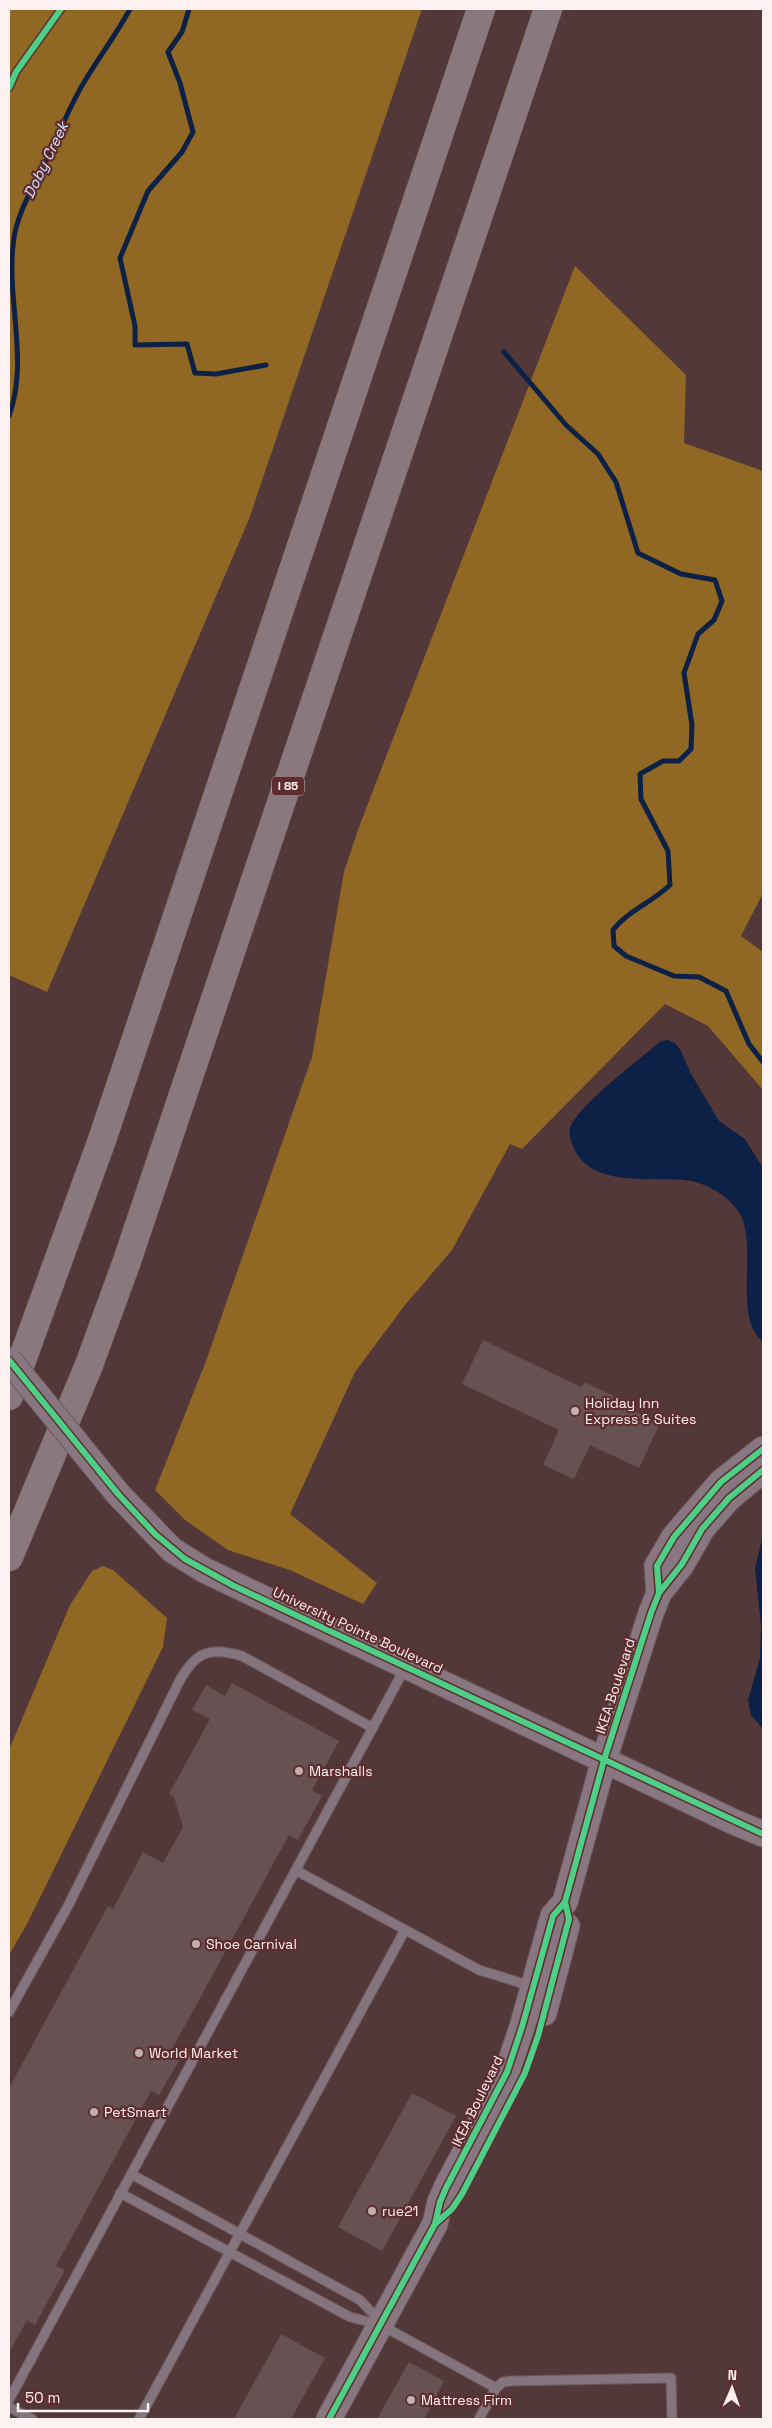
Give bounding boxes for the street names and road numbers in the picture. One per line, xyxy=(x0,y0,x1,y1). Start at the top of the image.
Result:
road number: I 85 xyxy=(272,776,304,796)
street label: University Pointe Boulevard xyxy=(270,1583,446,1677)
street label: IKEA Boulevard xyxy=(591,1636,639,1736)
street label: IKEA Boulevard xyxy=(447,2052,507,2150)

